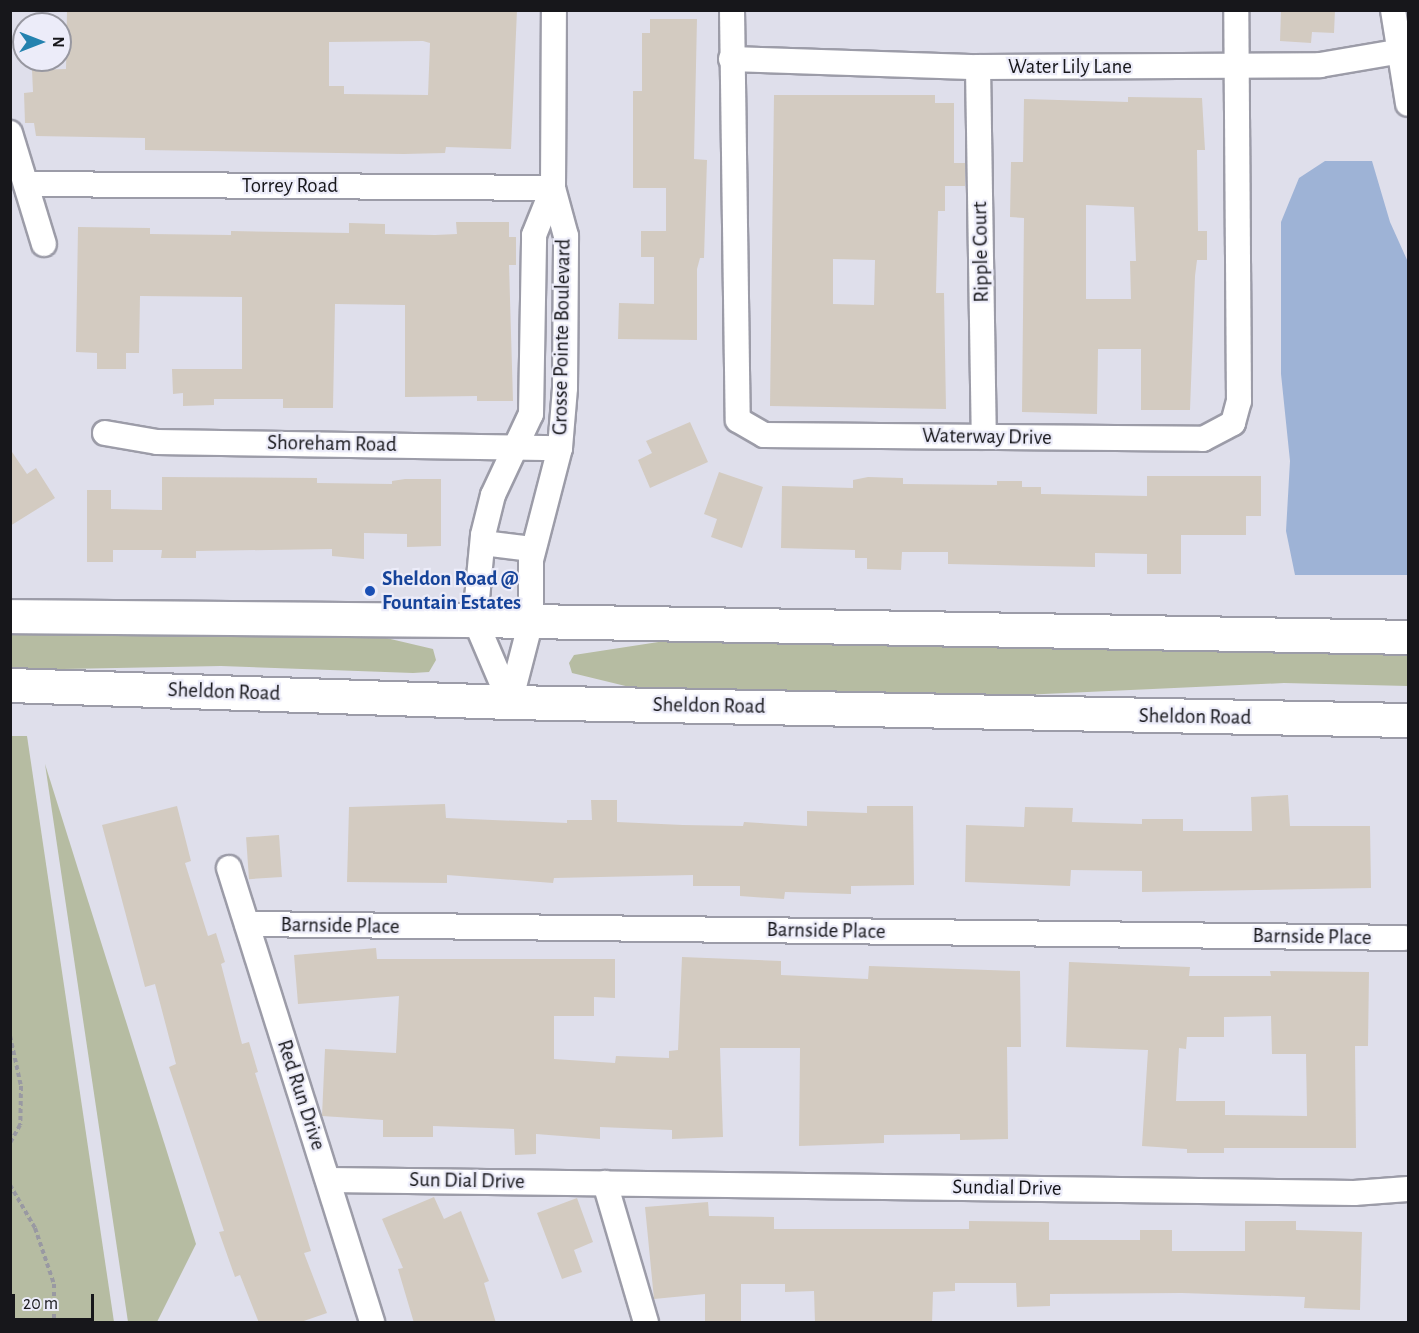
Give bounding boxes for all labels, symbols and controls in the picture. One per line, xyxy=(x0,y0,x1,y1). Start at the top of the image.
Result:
north arrow xyxy=(12,12,72,72)
text: N xyxy=(50,36,66,48)
street label: Water Lily Lane xyxy=(1008,54,1132,80)
street label: Torrey Road xyxy=(242,173,338,199)
street label: Ripple Court xyxy=(968,201,994,303)
street label: Grosse Pointe Boulevard xyxy=(548,239,576,435)
street label: Waterway Drive xyxy=(922,423,1052,451)
street label: Shoreham Road xyxy=(267,430,397,458)
place label: Sheldon Road @ Fountain Estates xyxy=(382,566,521,616)
marker: Sheldon Road @ Fountain Estates xyxy=(363,584,377,598)
street label: Sheldon Road xyxy=(167,677,281,707)
street label: Sheldon Road xyxy=(653,692,765,720)
street label: Sheldon Road xyxy=(1139,703,1251,731)
street label: Barnside Place xyxy=(280,912,400,940)
street label: Barnside Place xyxy=(766,917,886,945)
street label: Barnside Place xyxy=(1252,923,1372,951)
street label: Red Run Drive xyxy=(271,1037,331,1153)
street label: Sun Dial Drive xyxy=(409,1167,525,1195)
street label: Sundial Drive xyxy=(952,1174,1062,1202)
scale bar xyxy=(15,1282,98,1320)
text: 20 m xyxy=(23,1295,58,1313)

